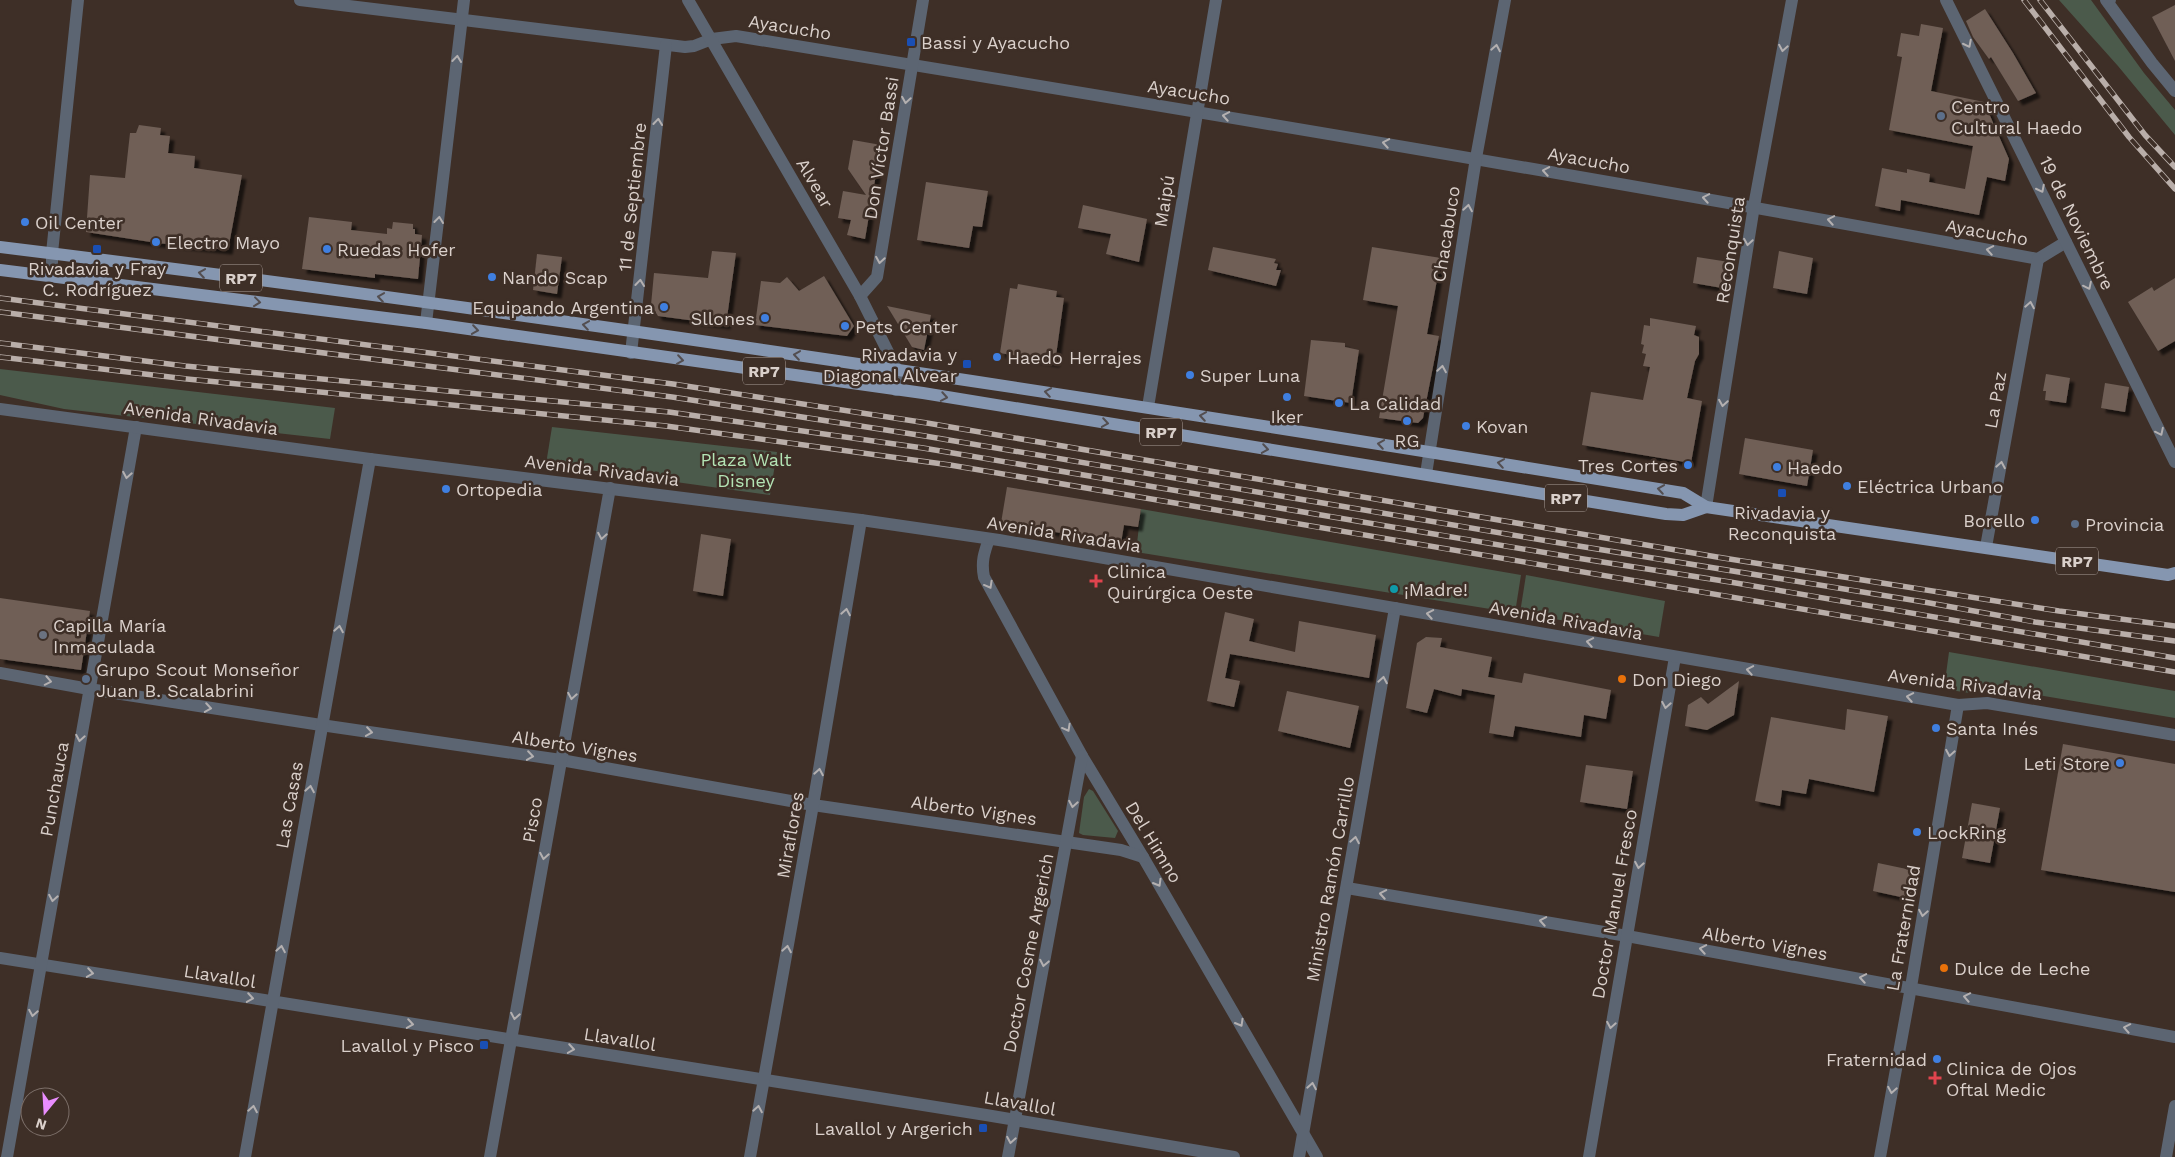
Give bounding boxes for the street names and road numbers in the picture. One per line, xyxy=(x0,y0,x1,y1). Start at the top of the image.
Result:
street label: Ayacucho xyxy=(747,10,833,44)
street label: Don Víctor Bassi xyxy=(859,75,903,221)
street label: Ayacucho xyxy=(1146,75,1232,109)
street label: 11 de Septiembre xyxy=(614,121,650,273)
street label: Ayacucho xyxy=(1546,142,1632,178)
street label: 19 de Noviembre xyxy=(2035,153,2119,293)
street label: Alvear xyxy=(792,154,838,212)
street label: Maipú xyxy=(1150,173,1178,229)
street label: Chacabuco xyxy=(1428,184,1464,284)
street label: Reconquista xyxy=(1711,195,1749,305)
street label: Ayacucho xyxy=(1944,214,2030,250)
road number: RP7 xyxy=(220,264,262,292)
road number: RP7 xyxy=(743,358,785,384)
street label: La Paz xyxy=(1980,370,2010,430)
street label: Avenida Rivadavia xyxy=(122,397,280,439)
road number: RP7 xyxy=(1140,418,1182,446)
street label: Avenida Rivadavia xyxy=(523,450,681,490)
road number: RP7 xyxy=(1545,484,1587,512)
street label: Avenida Rivadavia xyxy=(985,511,1143,557)
road number: RP7 xyxy=(2056,548,2098,574)
street label: Avenida Rivadavia xyxy=(1488,596,1644,644)
street label: Avenida Rivadavia xyxy=(1886,664,2044,704)
street label: Alberto Vignes xyxy=(511,726,639,766)
street label: Punchauca xyxy=(35,740,73,838)
street label: Las Casas xyxy=(271,760,307,850)
street label: Ministro Ramón Carrillo xyxy=(1302,775,1358,983)
street label: Miraflores xyxy=(772,790,808,880)
street label: Alberto Vignes xyxy=(910,791,1038,829)
street label: Pisco xyxy=(518,795,546,845)
street label: Del Himno xyxy=(1121,797,1187,887)
street label: Doctor Manuel Fresco xyxy=(1587,807,1641,1001)
street label: Doctor Cosme Argerich xyxy=(998,851,1058,1055)
street label: La Fraternidad xyxy=(1882,863,1924,993)
street label: Alberto Vignes xyxy=(1701,922,1829,964)
street label: Llavallol xyxy=(182,960,258,992)
street label: Llavallol xyxy=(582,1023,658,1055)
street label: Llavallol xyxy=(982,1086,1058,1120)

